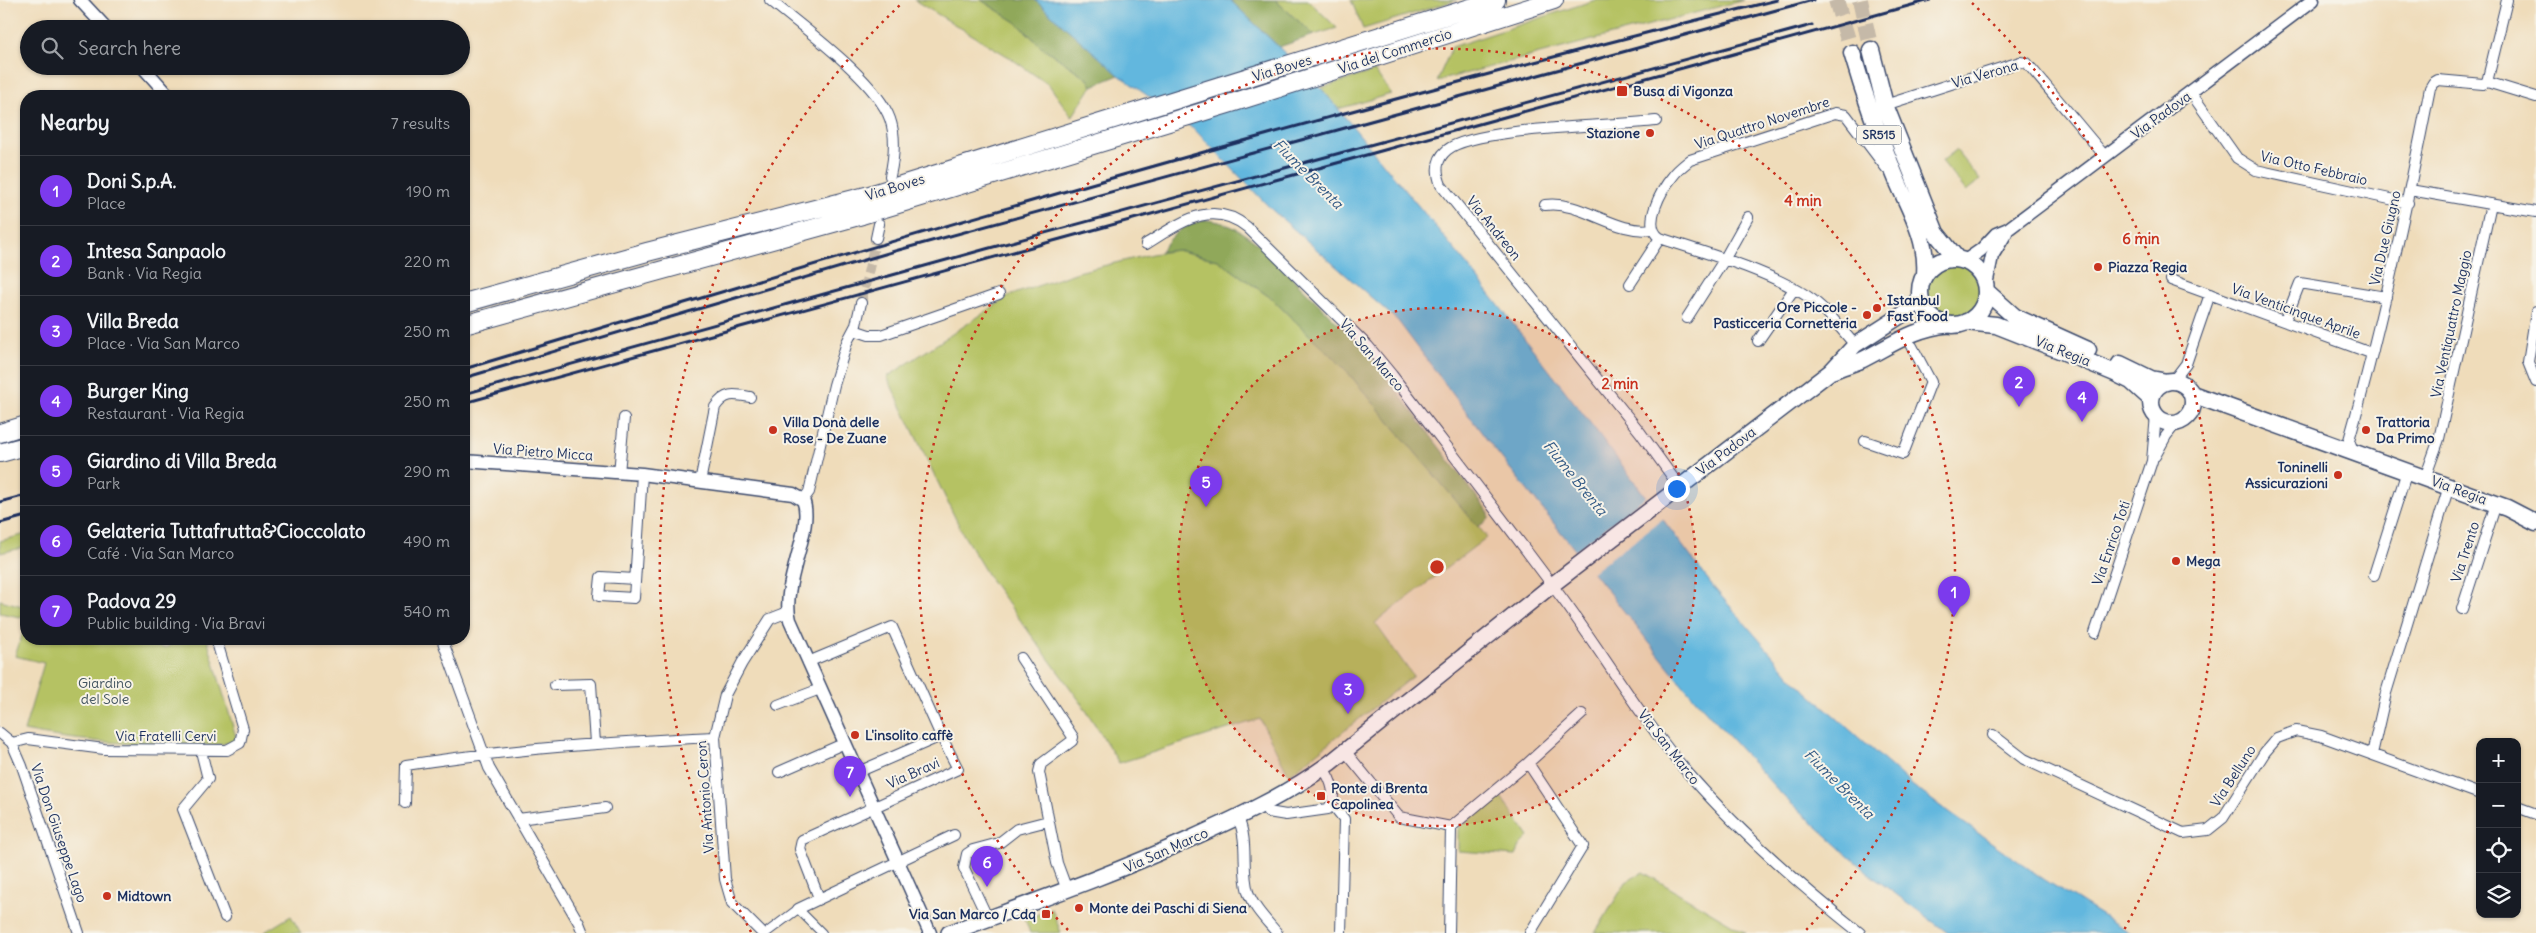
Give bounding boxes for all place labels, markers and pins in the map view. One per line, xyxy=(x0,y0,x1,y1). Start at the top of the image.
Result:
place label: Busa di Vigonza xyxy=(1633,82,1733,100)
marker: Busa di Vigonza xyxy=(1615,84,1629,98)
place label: Stazione xyxy=(1586,124,1640,142)
marker: Stazione xyxy=(1644,127,1656,139)
place label: Piazza Regia xyxy=(2108,258,2187,276)
marker: Piazza Regia xyxy=(2092,261,2104,273)
place label: Istanbul Fast Food xyxy=(1887,291,1949,325)
place label: Ore Piccole - Pasticceria Cornetteria xyxy=(1713,298,1857,332)
marker: Istanbul Fast Food xyxy=(1871,302,1883,314)
marker: Ore Piccole - Pasticceria Cornetteria xyxy=(1861,309,1873,321)
pin: 2 xyxy=(2003,366,2035,407)
pin: 4 xyxy=(2066,381,2098,422)
place label: Villa Donà delle Rose - De Zuane xyxy=(783,413,887,447)
place label: Trattoria Da Primo xyxy=(2376,413,2435,447)
marker: Villa Donà delle Rose - De Zuane xyxy=(767,424,779,436)
marker: Trattoria Da Primo xyxy=(2360,424,2372,436)
place label: Toninelli Assicurazioni xyxy=(2245,458,2328,492)
pin: 5 xyxy=(1190,466,1222,507)
marker: Toninelli Assicurazioni xyxy=(2332,469,2344,481)
place label: Mega xyxy=(2186,552,2221,570)
marker: Mega xyxy=(2170,555,2182,567)
centre of rings xyxy=(1428,558,1446,576)
pin: 1 xyxy=(1938,576,1970,617)
pin: 3 xyxy=(1332,673,1364,714)
place label: L'insolito caffè xyxy=(865,726,954,744)
marker: L'insolito caffè xyxy=(849,729,861,741)
pin: 7 xyxy=(834,756,866,797)
place label: Ponte di Brenta Capolinea xyxy=(1331,779,1428,813)
marker: Ponte di Brenta Capolinea xyxy=(1315,790,1327,802)
pin: 6 xyxy=(971,846,1003,887)
place label: Midtown xyxy=(117,887,171,905)
marker: Midtown xyxy=(101,890,113,902)
place label: Monte dei Paschi di Siena xyxy=(1089,899,1247,917)
marker: Monte dei Paschi di Siena xyxy=(1073,902,1085,914)
place label: Via San Marco / Cdq xyxy=(909,905,1036,923)
marker: Via San Marco / Cdq xyxy=(1040,908,1052,920)

